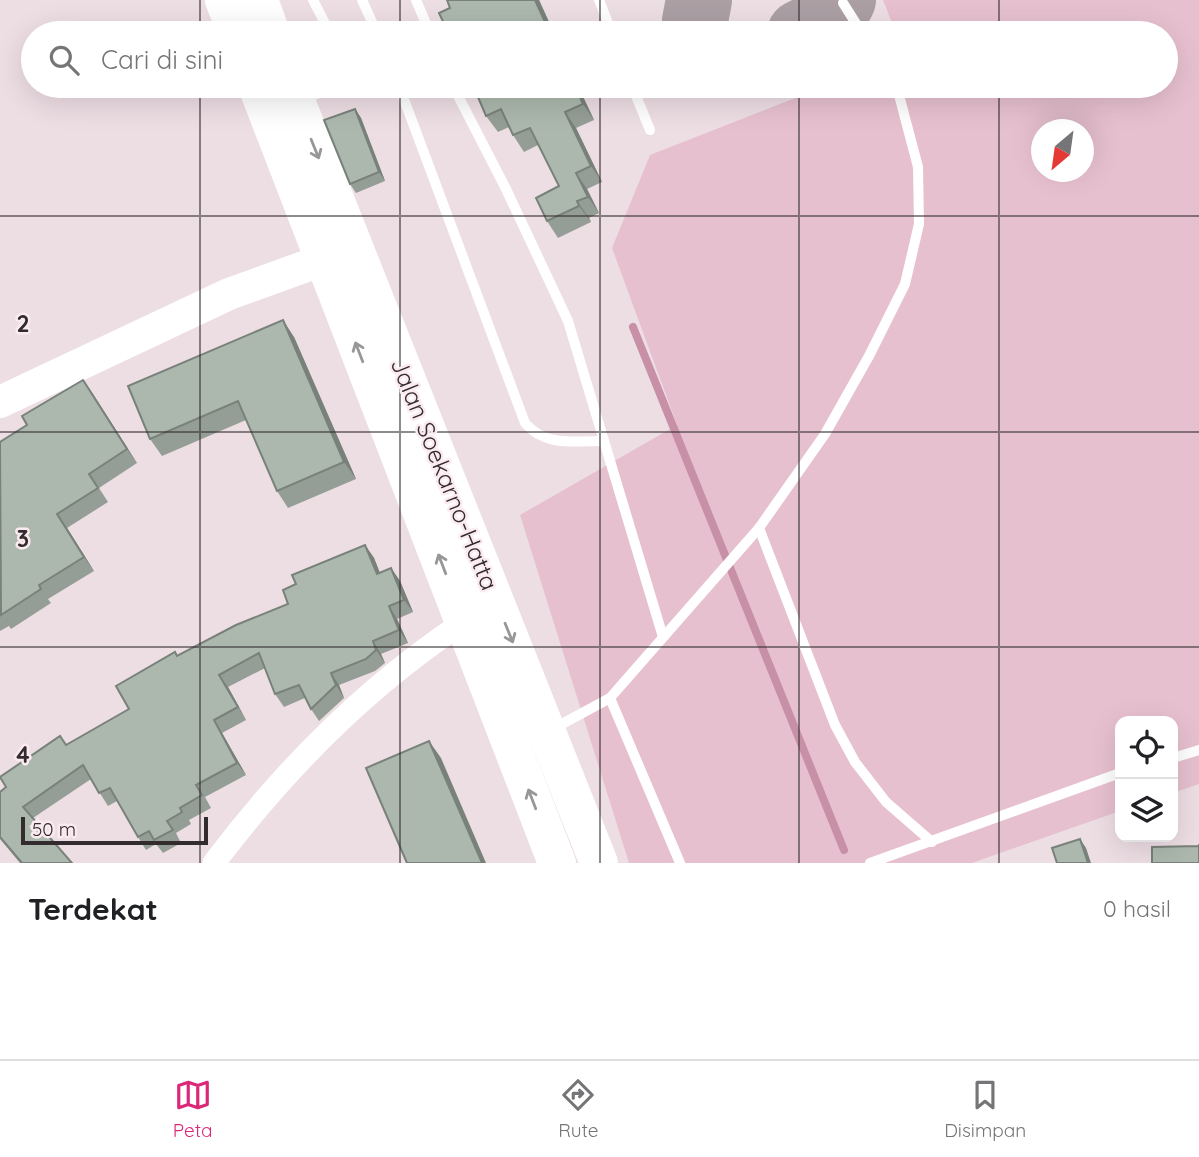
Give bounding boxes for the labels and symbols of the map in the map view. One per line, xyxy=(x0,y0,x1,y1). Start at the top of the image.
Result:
north arrow xyxy=(1031,119,1094,182)
one-way arrow xyxy=(309,138,322,160)
text: 2 xyxy=(16,309,30,338)
one-way arrow xyxy=(352,342,365,363)
street label: Jalan Soekarno-Hatta xyxy=(385,354,505,594)
text: 3 xyxy=(17,524,29,553)
one-way arrow xyxy=(434,554,447,576)
one-way arrow xyxy=(503,622,516,644)
text: 4 xyxy=(16,740,30,769)
one-way arrow xyxy=(525,789,538,811)
scale bar xyxy=(21,814,208,846)

